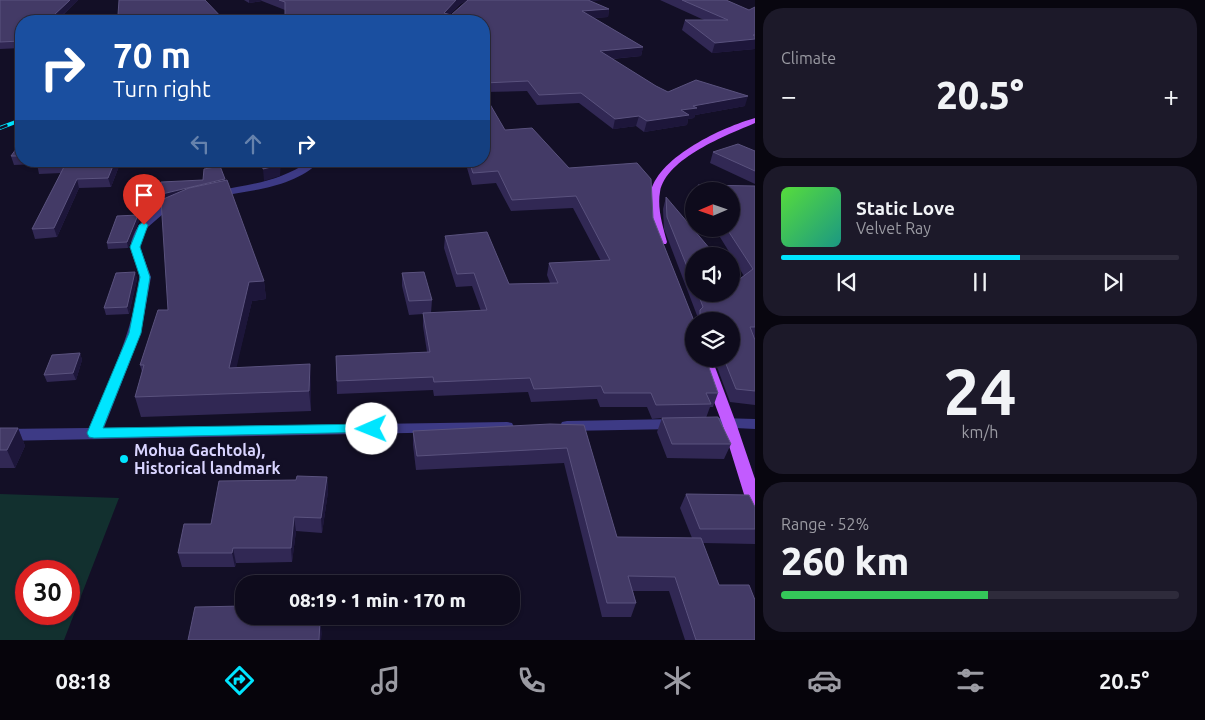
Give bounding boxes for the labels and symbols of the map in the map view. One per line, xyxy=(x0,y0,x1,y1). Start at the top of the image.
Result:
pin xyxy=(123,174,165,225)
north arrow xyxy=(685,182,740,238)
position arrow xyxy=(345,402,397,454)
place label: Mohua Gachtola), Historical landmark xyxy=(134,441,281,477)
marker: Mohua Gachtola), Historical landmark xyxy=(118,453,130,465)
speed limit sign: 30 xyxy=(15,560,80,625)

